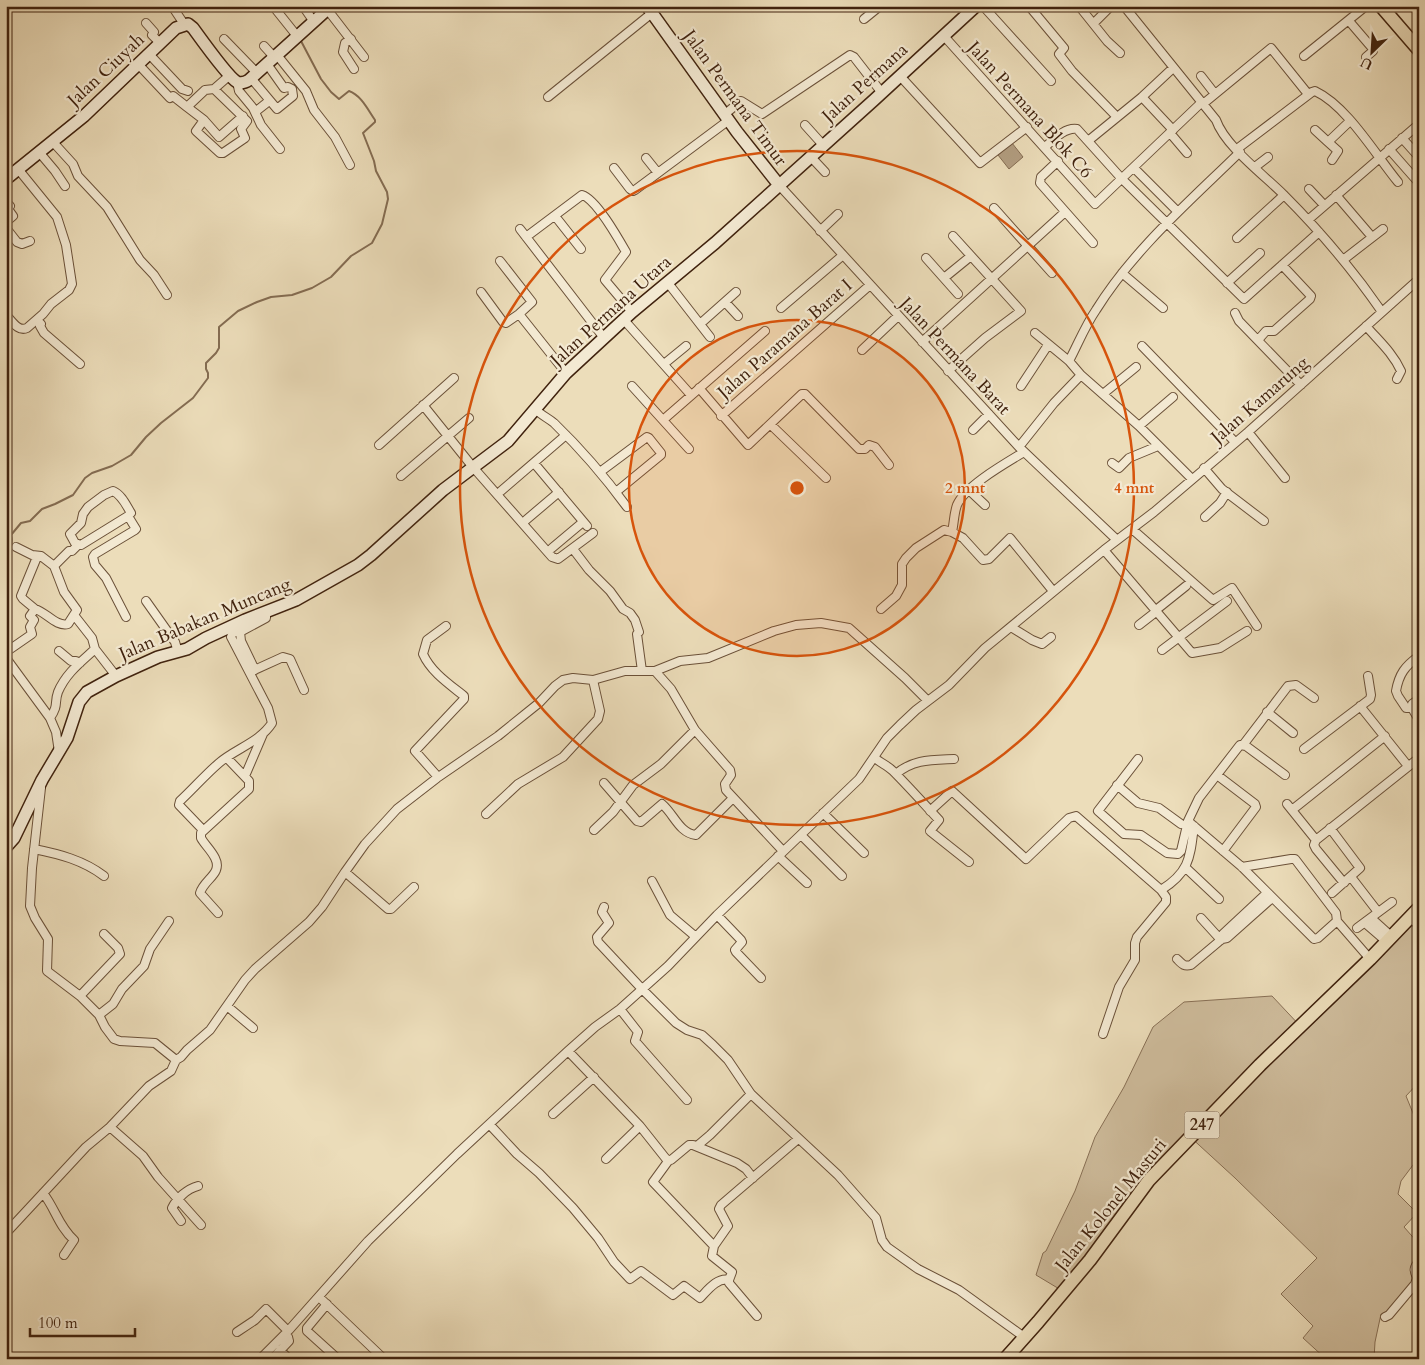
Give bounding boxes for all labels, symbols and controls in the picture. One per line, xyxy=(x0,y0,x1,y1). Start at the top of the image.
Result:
street label: Jalan Permana Timur xyxy=(675,23,793,171)
street label: Jalan Ciuyah xyxy=(60,28,150,114)
north arrow xyxy=(1348,28,1398,78)
street label: Jalan Permana Blok C6 xyxy=(960,34,1098,184)
street label: Jalan Permana xyxy=(814,38,914,130)
text: U xyxy=(1357,52,1376,74)
street label: Jalan Permana Utara xyxy=(543,250,677,374)
street label: Jalan Paramana Barat I xyxy=(710,273,858,406)
street label: Jalan Permana Barat xyxy=(892,289,1016,421)
street label: Jalan Kamarung xyxy=(1203,350,1315,451)
text: 2 mnt xyxy=(945,478,986,498)
text: 4 mnt xyxy=(1114,478,1155,498)
centre of rings xyxy=(788,479,806,497)
street label: Jalan Babakan Muncang xyxy=(112,571,296,668)
road number: 247 xyxy=(1184,1112,1220,1138)
street label: Jalan Kolonel Masturi xyxy=(1048,1133,1172,1279)
scale bar xyxy=(30,1305,135,1337)
text: 100 m xyxy=(38,1313,78,1333)

